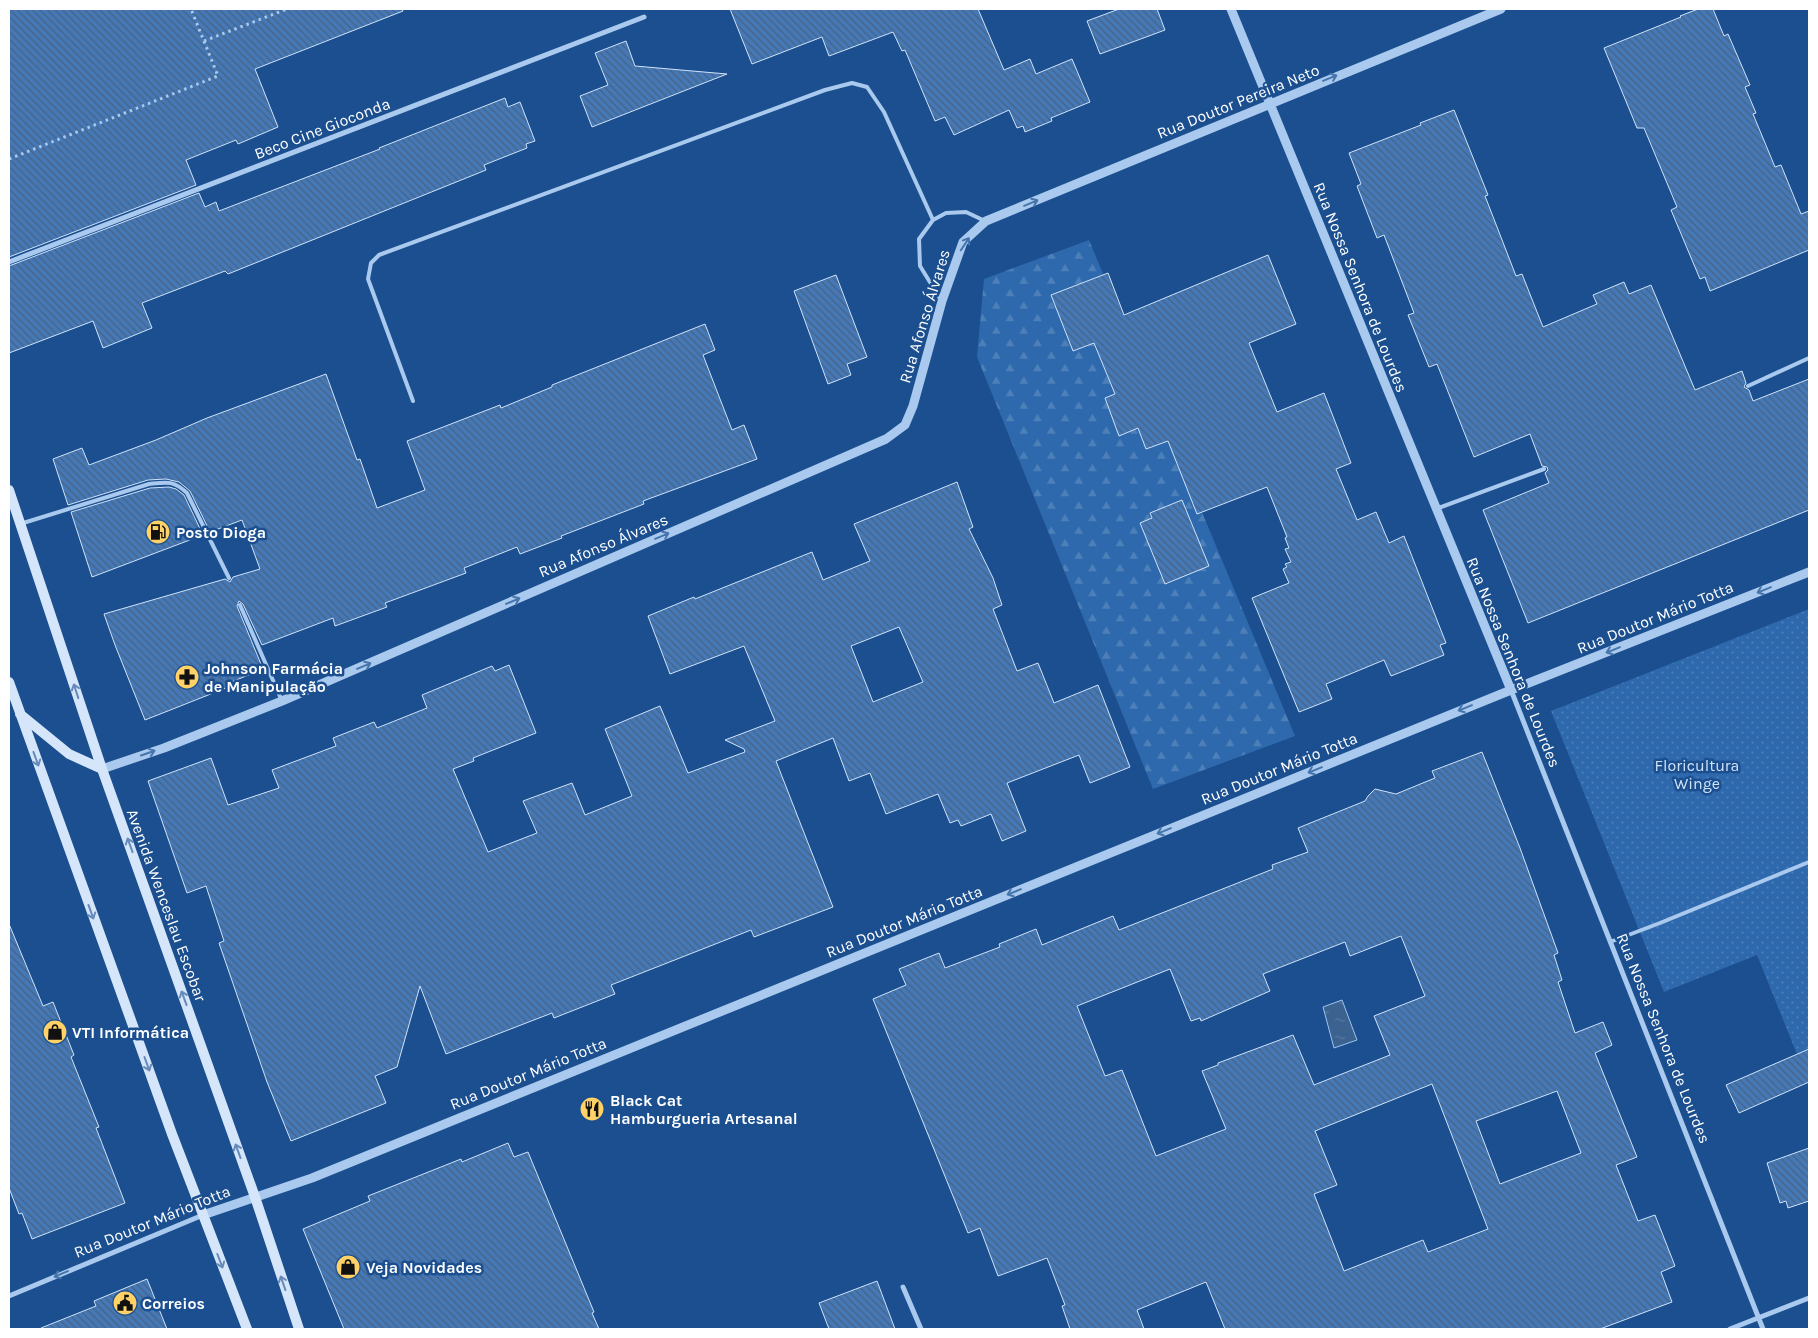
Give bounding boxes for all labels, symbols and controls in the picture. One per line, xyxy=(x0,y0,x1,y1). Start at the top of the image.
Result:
street label: Rua Doutor Pereira Neto xyxy=(1154,60,1322,143)
one-way arrow xyxy=(1323,73,1338,82)
street label: Beco Cine Gioconda xyxy=(252,94,393,163)
street label: Rua Nossa Senhora de Lourdes xyxy=(1310,179,1411,395)
one-way arrow xyxy=(1023,197,1038,207)
one-way arrow xyxy=(959,237,970,251)
street label: Rua Afonso Álvares xyxy=(895,247,954,385)
street label: Rua Afonso Álvares xyxy=(536,510,671,581)
fuel station icon: Posto Dioga xyxy=(145,519,171,545)
place label: Posto Dioga xyxy=(176,523,266,542)
one-way arrow xyxy=(654,531,669,541)
street label: Rua Nossa Senhora de Lourdes xyxy=(1463,554,1564,770)
street label: Rua Doutor Mário Totta xyxy=(1574,577,1736,658)
one-way arrow xyxy=(1757,586,1772,595)
one-way arrow xyxy=(505,595,520,605)
one-way arrow xyxy=(1606,645,1621,655)
place label: Johnson Farmácia de Manipulação xyxy=(204,659,343,696)
one-way arrow xyxy=(356,660,371,670)
pharmacy icon: Johnson Farmácia de Manipulação xyxy=(174,664,200,690)
one-way arrow xyxy=(71,684,81,700)
one-way arrow xyxy=(1458,705,1473,714)
street label: Rua Doutor Mário Totta xyxy=(1198,728,1360,809)
one-way arrow xyxy=(140,748,156,758)
one-way arrow xyxy=(32,751,41,766)
park label: Floricultura Winge xyxy=(1655,756,1739,793)
one-way arrow xyxy=(1308,765,1323,775)
street label: Avenida Wenceslau Escobar xyxy=(123,806,210,1004)
one-way arrow xyxy=(1157,827,1172,836)
one-way arrow xyxy=(125,838,134,853)
street label: Rua Doutor Mário Totta xyxy=(823,881,985,962)
one-way arrow xyxy=(1007,888,1022,897)
one-way arrow xyxy=(87,903,96,919)
street label: Rua Nossa Senhora de Lourdes xyxy=(1613,930,1714,1146)
one-way arrow xyxy=(179,991,188,1006)
shop icon: VTI Informática xyxy=(42,1019,68,1045)
place label: VTI Informática xyxy=(72,1023,189,1042)
street label: Rua Doutor Mário Totta xyxy=(447,1033,609,1114)
one-way arrow xyxy=(143,1056,152,1071)
place label: Black Cat Hamburgueria Artesanal xyxy=(610,1091,798,1128)
restaurant icon: Black Cat Hamburgueria Artesanal xyxy=(579,1096,605,1122)
one-way arrow xyxy=(233,1144,242,1159)
street label: Rua Doutor Mário Totta xyxy=(71,1181,233,1262)
one-way arrow xyxy=(216,1253,226,1268)
shop icon: Veja Novidades xyxy=(335,1254,361,1280)
place label: Veja Novidades xyxy=(366,1258,482,1277)
one-way arrow xyxy=(54,1269,69,1279)
one-way arrow xyxy=(278,1276,287,1291)
public building icon: Correios xyxy=(112,1290,138,1316)
place label: Correios xyxy=(142,1294,205,1313)

